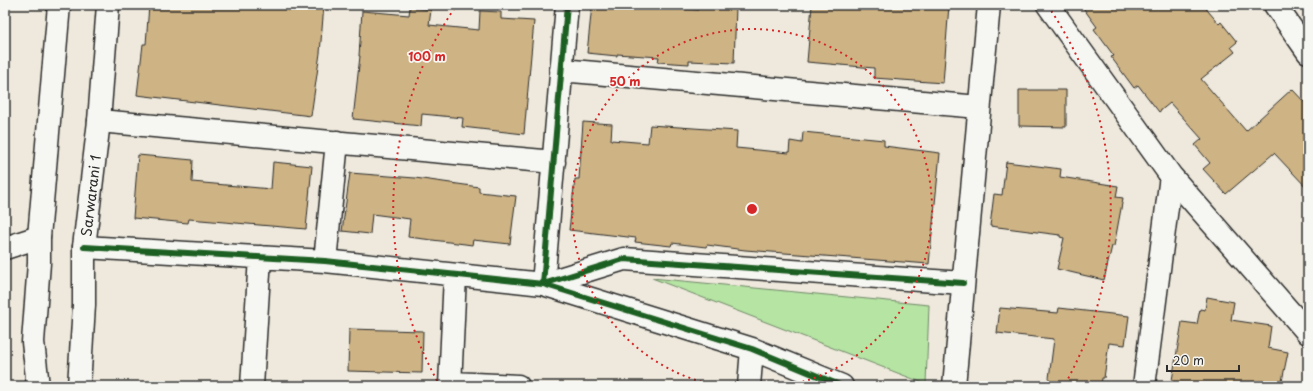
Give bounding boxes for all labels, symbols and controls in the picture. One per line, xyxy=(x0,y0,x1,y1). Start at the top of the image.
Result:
text: 100 m xyxy=(408,47,446,65)
text: 50 m xyxy=(609,72,641,90)
street label: Sarwarani 1 xyxy=(75,154,105,237)
centre of rings xyxy=(745,202,759,216)
scale bar xyxy=(1167,347,1239,373)
text: 20 m xyxy=(1173,351,1204,369)

